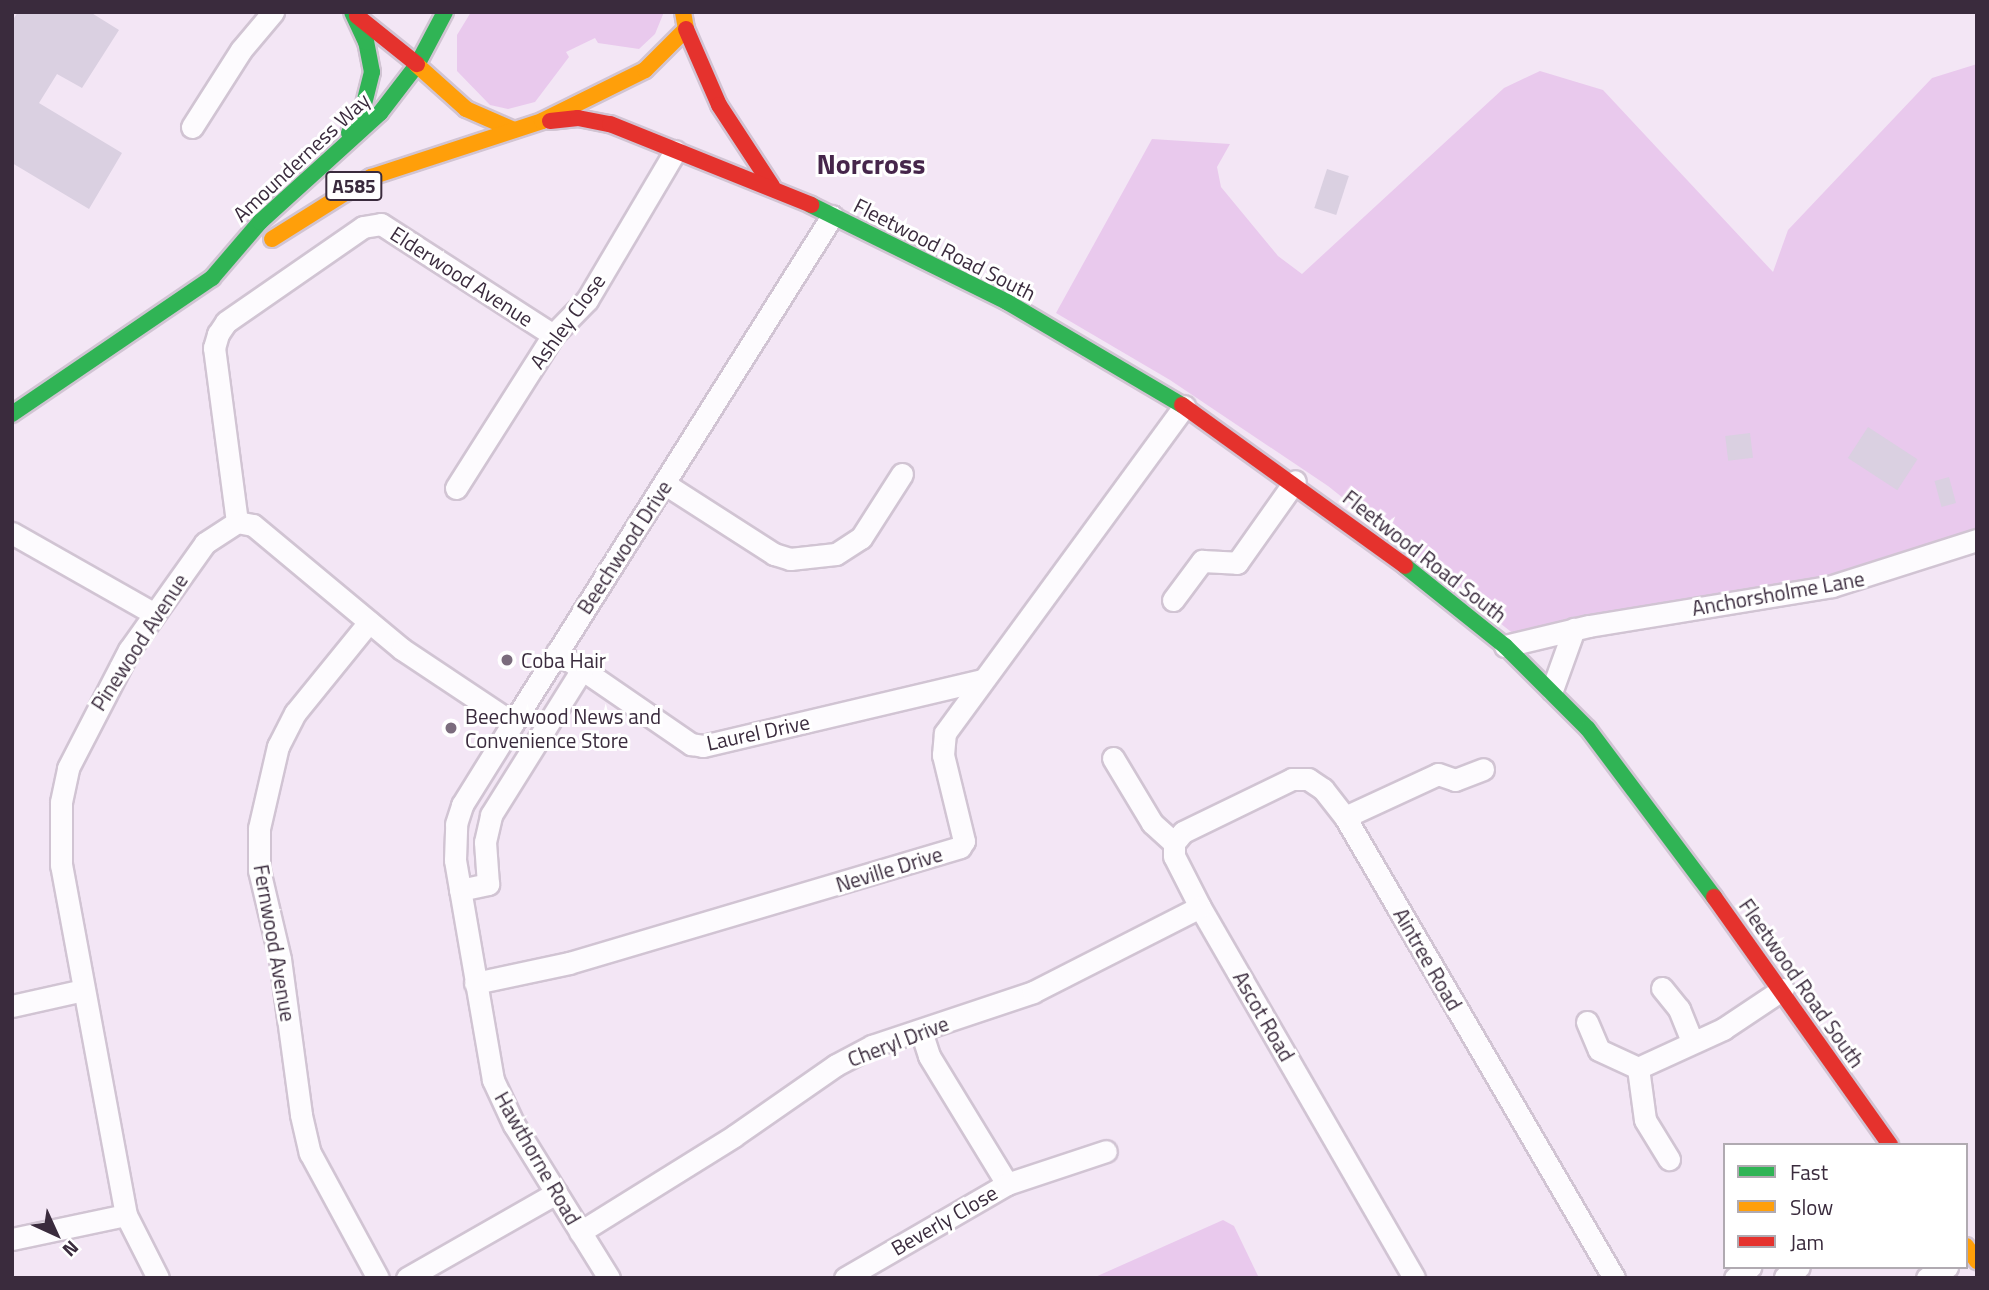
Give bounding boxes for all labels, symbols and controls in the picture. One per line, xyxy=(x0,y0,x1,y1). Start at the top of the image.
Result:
street label: Amounderness Way xyxy=(228,87,374,227)
district label: Norcross xyxy=(817,147,925,181)
road number: A585 xyxy=(324,170,384,202)
street label: Fleetwood Road South xyxy=(850,192,1040,306)
street label: Elderwood Avenue xyxy=(386,221,538,331)
street label: Ashley Close xyxy=(524,269,610,373)
street label: Beechwood Drive xyxy=(571,475,677,619)
street label: Fleetwood Road South xyxy=(1338,484,1512,628)
street label: Anchorsholme Lane xyxy=(1690,565,1866,621)
street label: Pinewood Avenue xyxy=(85,569,193,715)
place label: Coba Hair xyxy=(521,647,606,673)
marker: Coba Hair xyxy=(499,652,515,668)
place label: Beechwood News and Convenience Store xyxy=(465,703,661,753)
street label: Laurel Drive xyxy=(704,709,812,755)
marker: Beechwood News and Convenience Store xyxy=(443,720,459,736)
street label: Neville Drive xyxy=(833,841,945,897)
street label: Fernwood Avenue xyxy=(249,862,301,1024)
street label: Fleetwood Road South xyxy=(1734,894,1870,1072)
street label: Aintree Road xyxy=(1389,903,1467,1015)
street label: Ascot Road xyxy=(1228,966,1300,1066)
street label: Cheryl Drive xyxy=(844,1010,952,1072)
street label: Hawthorne Road xyxy=(490,1087,586,1229)
legend xyxy=(1723,1143,1968,1269)
text: Fast xyxy=(1790,1156,1828,1188)
street label: Beverly Close xyxy=(886,1179,1002,1261)
text: Slow xyxy=(1790,1191,1833,1223)
north arrow xyxy=(21,1199,91,1269)
text: Jam xyxy=(1790,1226,1824,1258)
text: N xyxy=(56,1234,86,1264)

